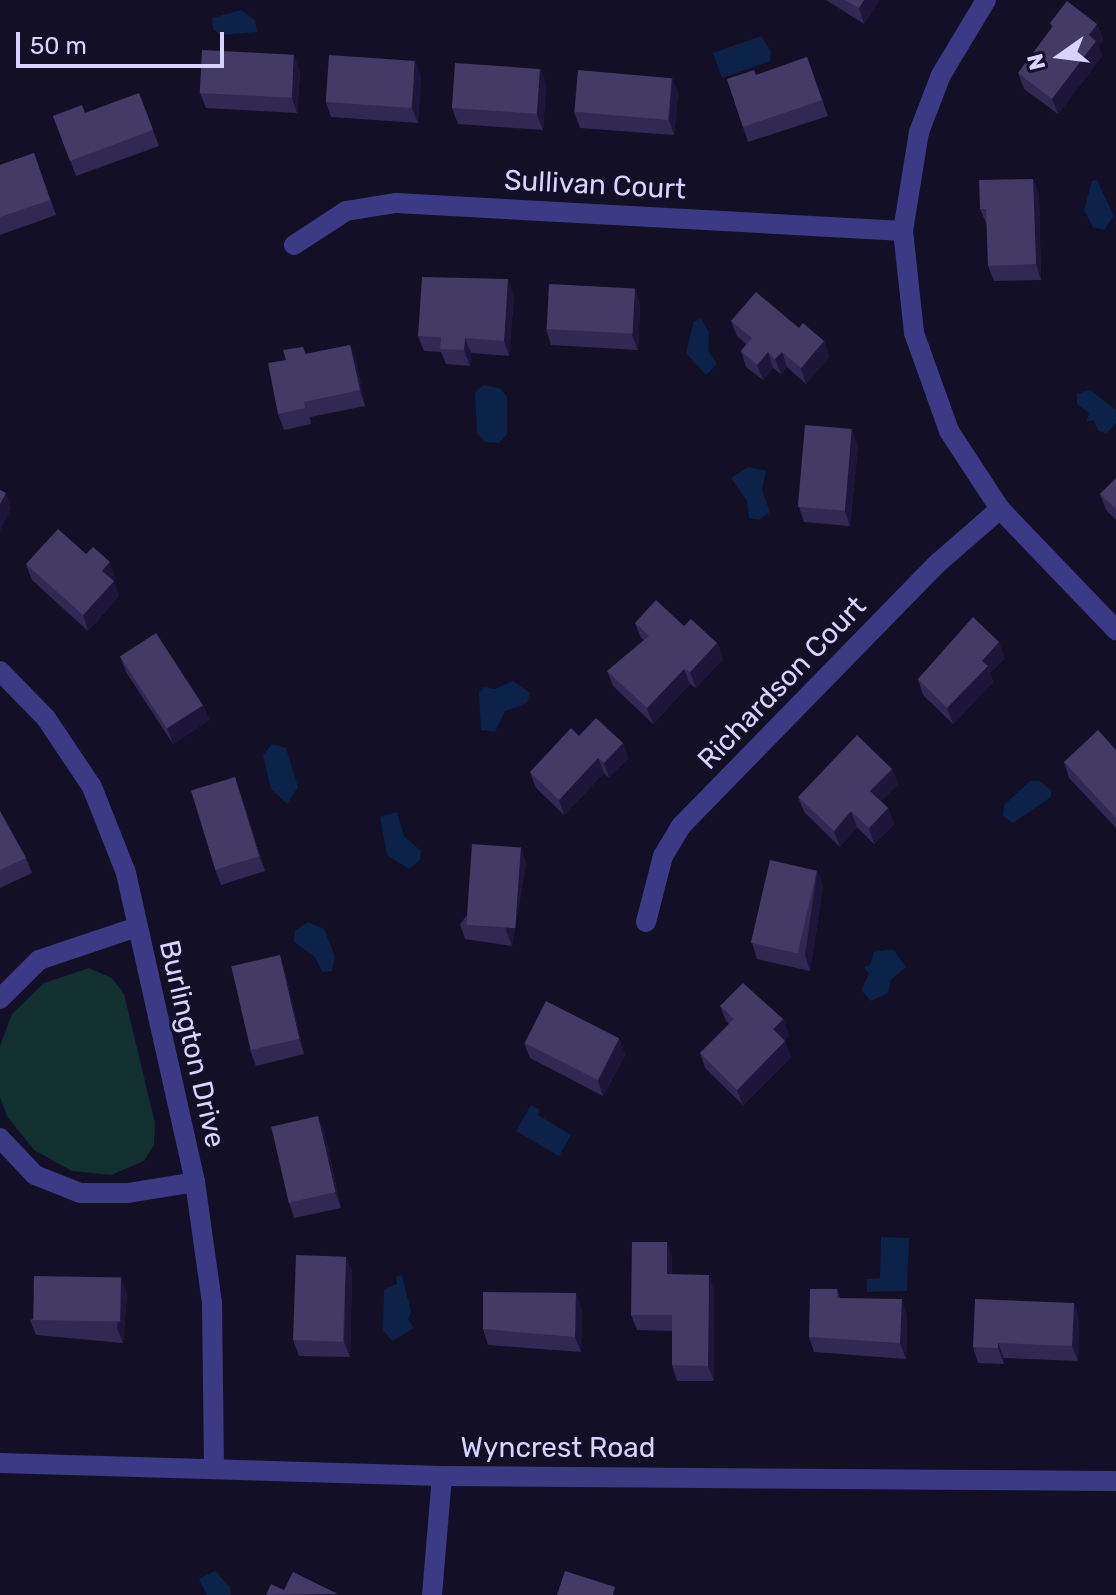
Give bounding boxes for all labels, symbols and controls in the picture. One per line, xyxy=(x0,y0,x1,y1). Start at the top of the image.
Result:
scale bar xyxy=(20,16,228,66)
north arrow xyxy=(1020,16,1100,96)
text: 50 m xyxy=(30,32,87,60)
text: N xyxy=(1021,51,1051,73)
street label: Sullivan Court xyxy=(503,163,687,207)
street label: Richardson Court xyxy=(691,590,873,776)
street label: Burlington Drive xyxy=(152,937,232,1151)
street label: Wyncrest Road xyxy=(461,1431,655,1465)

